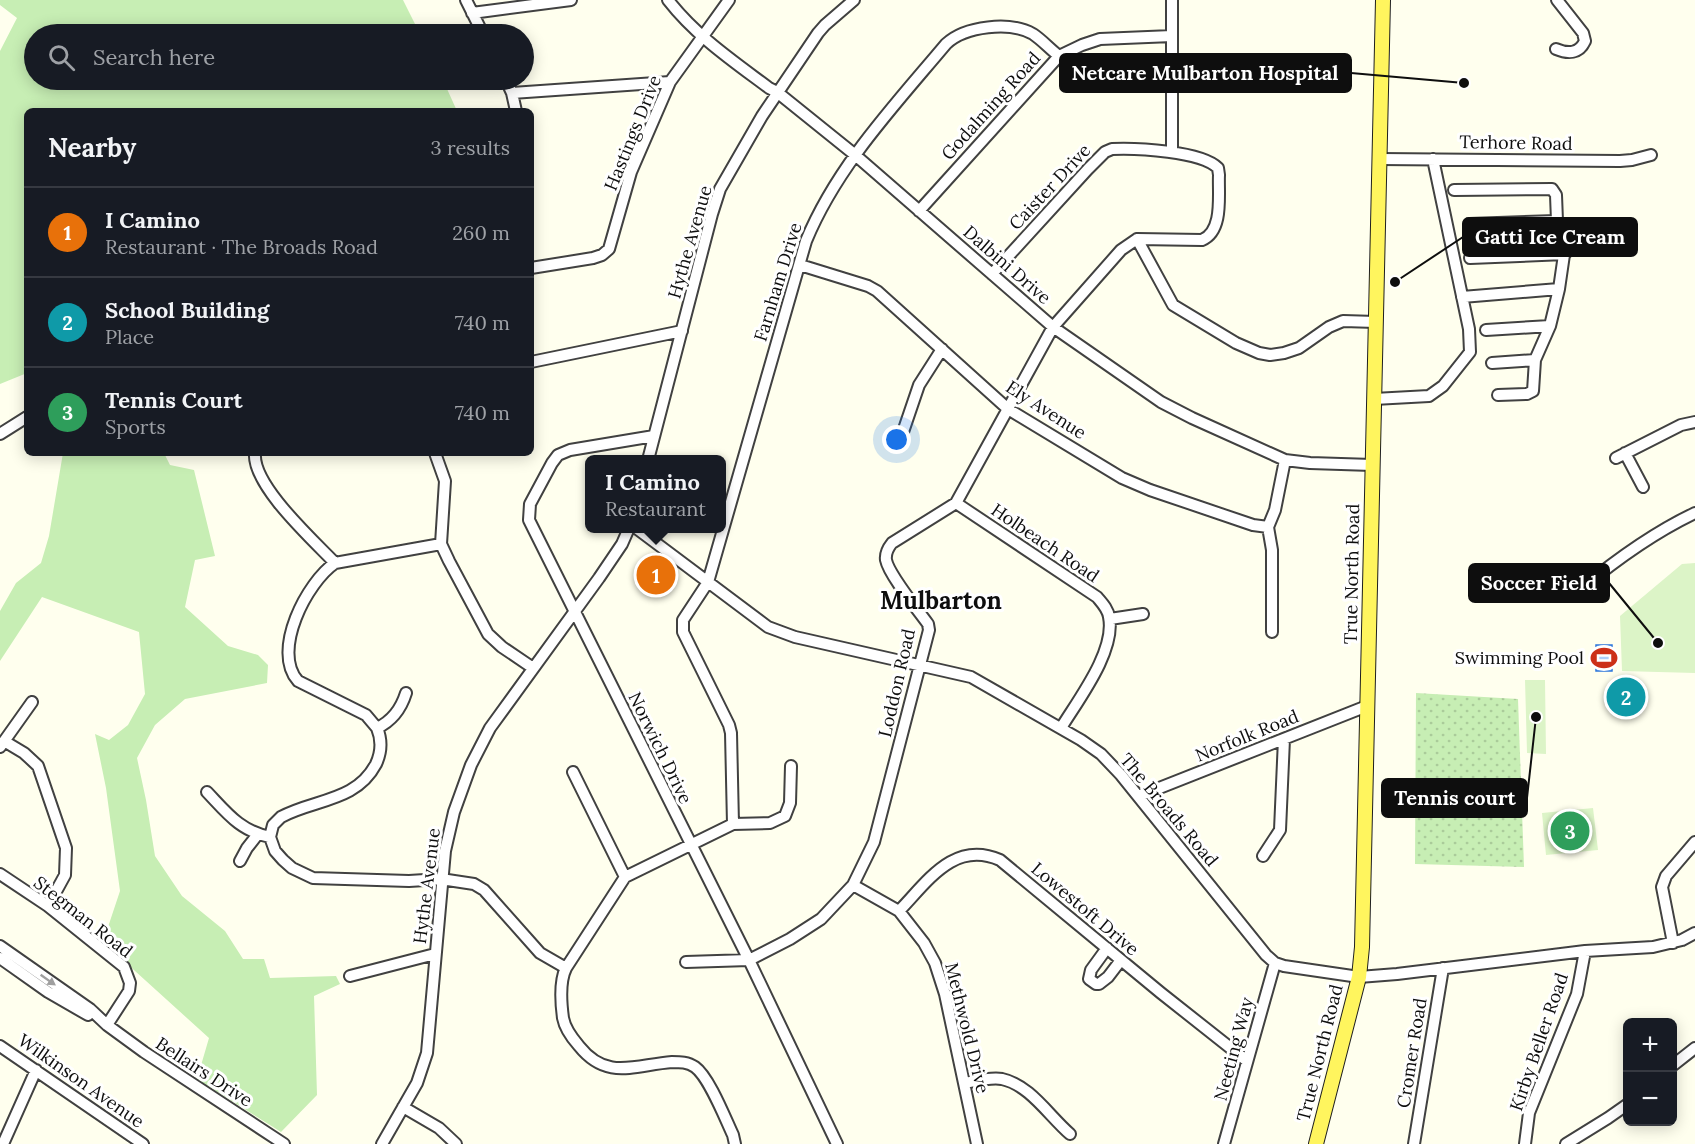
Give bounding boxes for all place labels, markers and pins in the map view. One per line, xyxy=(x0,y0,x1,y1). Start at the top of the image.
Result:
callout: Netcare Mulbarton Hospital xyxy=(1060,54,1351,92)
callout: Gatti Ice Cream xyxy=(1463,218,1637,256)
pin: 1 xyxy=(636,552,676,598)
callout: Soccer Field xyxy=(1469,564,1609,602)
sports icon: Swimming Pool xyxy=(1589,643,1619,673)
place label: Swimming Pool xyxy=(1455,646,1584,669)
pin: 2 xyxy=(1606,674,1646,720)
callout: Tennis court xyxy=(1382,779,1527,817)
pin: 3 xyxy=(1550,808,1590,854)

